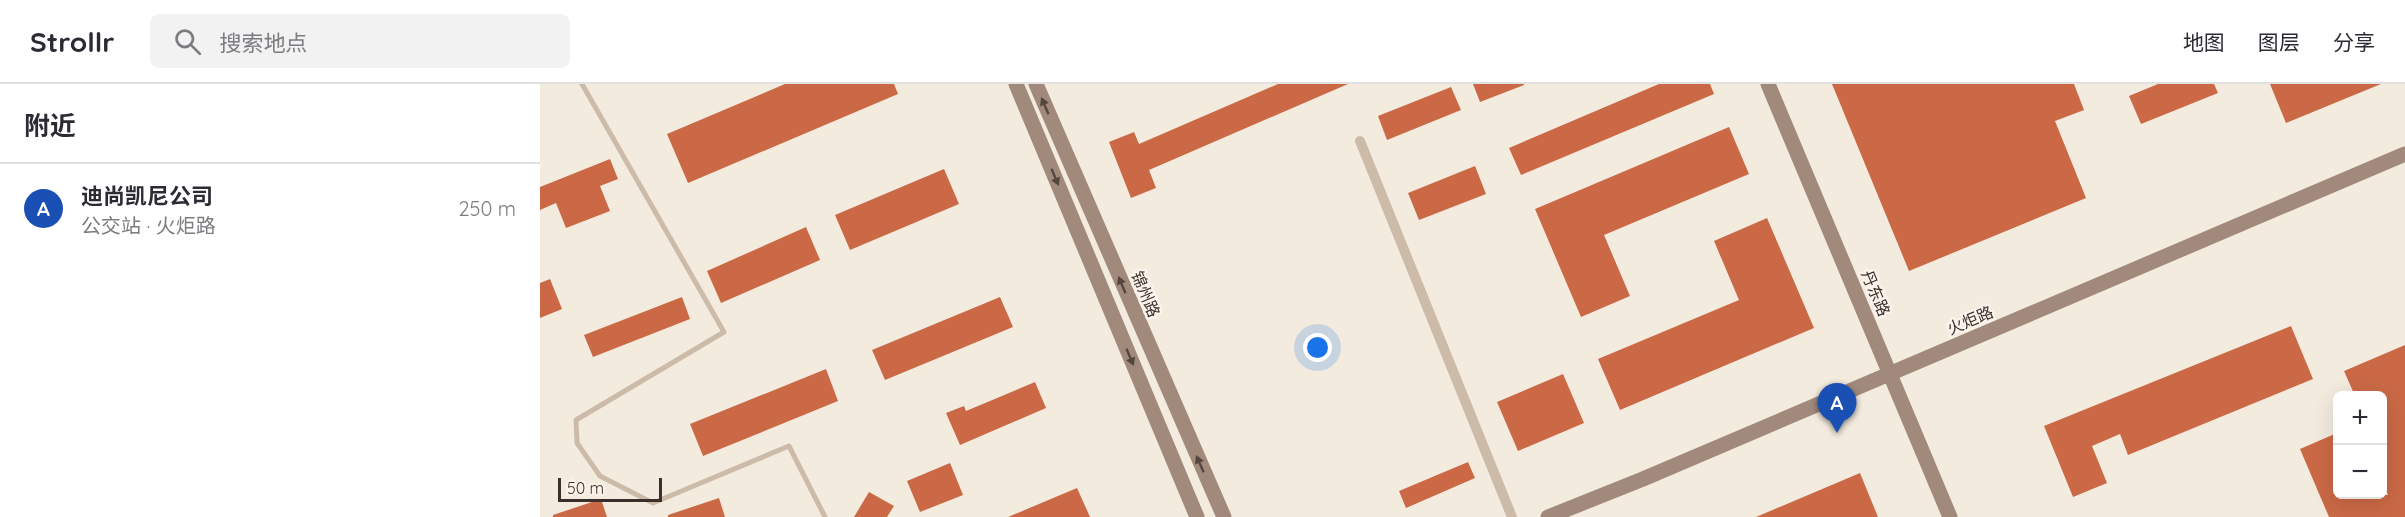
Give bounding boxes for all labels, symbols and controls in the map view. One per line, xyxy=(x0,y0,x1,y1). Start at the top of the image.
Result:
search box xyxy=(150,14,570,68)
text: Strollr xyxy=(30,24,114,59)
icon: search xyxy=(171,25,204,58)
text: 搜索地点 xyxy=(219,29,307,57)
text: 地图 xyxy=(2183,29,2225,55)
text: 图层 xyxy=(2258,29,2300,55)
text: 分享 xyxy=(2333,29,2375,55)
one-way arrow xyxy=(1040,96,1050,114)
text: 附近 xyxy=(24,109,76,142)
one-way arrow xyxy=(1050,168,1060,186)
text: 迪尚凯尼公司 xyxy=(81,182,213,210)
text: A xyxy=(37,196,50,221)
text: 250 m xyxy=(458,196,516,221)
text: 公交站 · 火炬路 xyxy=(81,213,216,238)
street label: 丹东路 xyxy=(1857,267,1895,319)
street label: 锦州路 xyxy=(1127,268,1165,320)
one-way arrow xyxy=(1117,275,1127,293)
street label: 火炬路 xyxy=(1944,301,1996,339)
your location xyxy=(1303,333,1332,362)
one-way arrow xyxy=(1126,348,1135,366)
pin: A xyxy=(1818,384,1856,433)
map controls xyxy=(2333,391,2387,499)
button: + xyxy=(2333,391,2387,445)
button: − xyxy=(2333,445,2387,499)
one-way arrow xyxy=(1195,454,1205,472)
scale bar xyxy=(558,475,662,502)
text: 50 m xyxy=(567,478,604,498)

